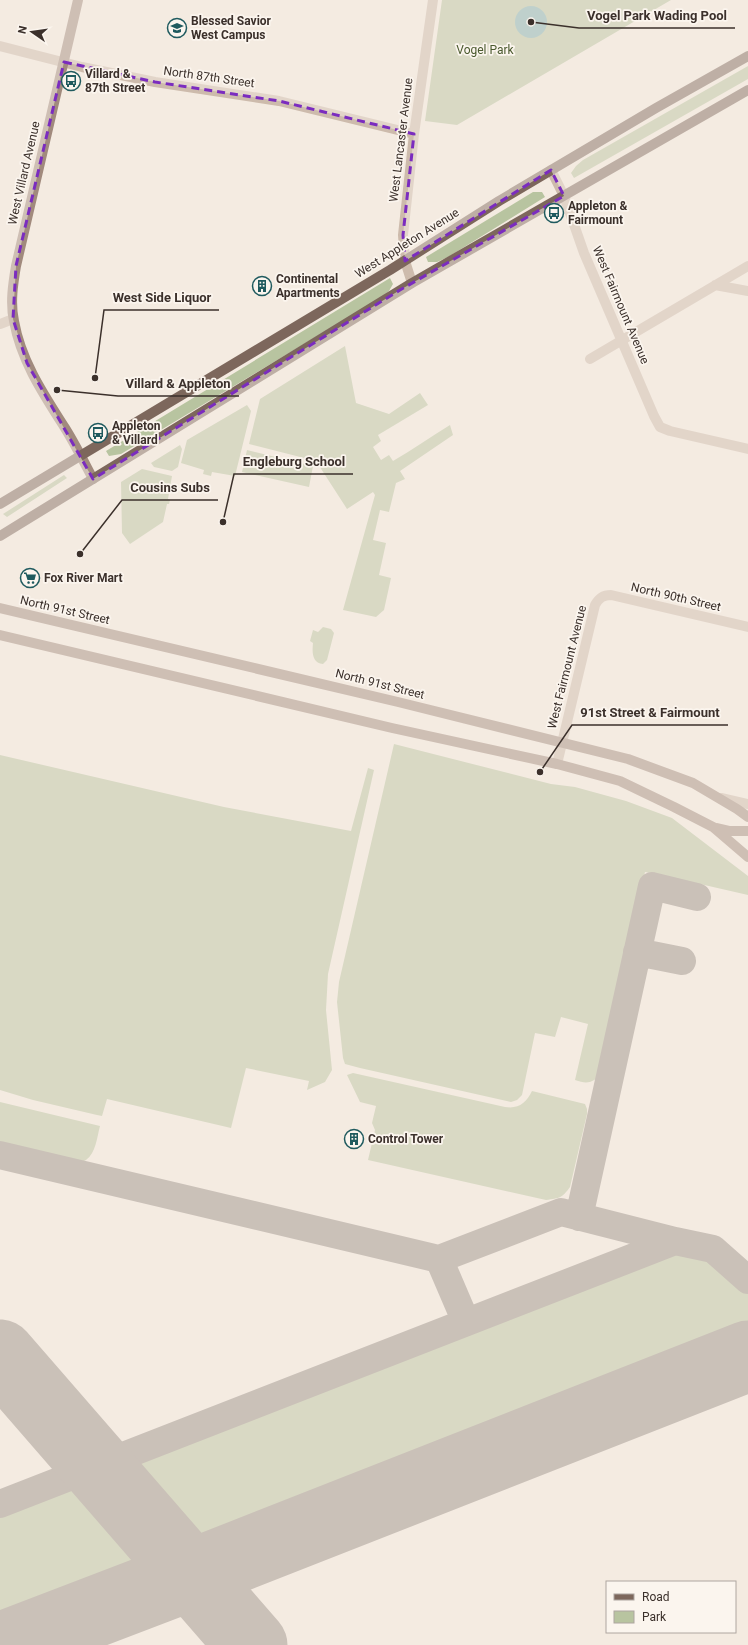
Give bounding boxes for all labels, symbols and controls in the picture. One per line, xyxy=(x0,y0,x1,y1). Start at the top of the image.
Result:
callout: Vogel Park Wading Pool xyxy=(579,3,735,28)
text: Vogel Park Wading Pool xyxy=(587,8,727,23)
north arrow xyxy=(12,12,52,52)
place label: Blessed Savior West Campus xyxy=(191,14,272,42)
school or university icon: Blessed Savior West Campus xyxy=(166,17,188,39)
text: N xyxy=(16,24,30,35)
park label: Vogel Park xyxy=(456,43,515,57)
street label: North 87th Street xyxy=(163,64,256,90)
place label: Villard & 87th Street xyxy=(85,67,145,95)
bus stop icon: Villard & 87th Street xyxy=(60,70,82,92)
street label: West Lancaster Avenue xyxy=(386,77,416,203)
street label: West Villard Avenue xyxy=(5,120,43,226)
place label: Appleton & Fairmount xyxy=(568,199,627,227)
bus stop icon: Appleton & Fairmount xyxy=(543,202,565,224)
street label: West Appleton Avenue xyxy=(352,205,462,281)
street label: West Fairmount Avenue xyxy=(590,244,652,366)
place label: Continental Apartments xyxy=(276,272,340,300)
building icon: Continental Apartments xyxy=(251,275,273,297)
callout: West Side Liquor xyxy=(104,285,219,310)
text: West Side Liquor xyxy=(113,290,212,305)
callout: Villard & Appleton xyxy=(118,371,239,396)
text: Villard & Appleton xyxy=(125,376,231,391)
place label: Appleton & Villard xyxy=(112,419,161,447)
bus stop icon: Appleton & Villard xyxy=(87,422,109,444)
callout: Engleburg School xyxy=(234,449,353,474)
text: Engleburg School xyxy=(243,454,345,469)
callout: Cousins Subs xyxy=(122,475,218,500)
text: Cousins Subs xyxy=(130,480,210,495)
supermarket icon: Fox River Mart xyxy=(19,567,41,589)
place label: Fox River Mart xyxy=(44,571,123,585)
street label: North 90th Street xyxy=(630,580,722,614)
street label: North 91st Street xyxy=(19,593,111,627)
street label: West Fairmount Avenue xyxy=(545,604,589,730)
street label: North 91st Street xyxy=(334,666,426,702)
callout: 91st Street & Fairmount xyxy=(572,700,728,725)
text: 91st Street & Fairmount xyxy=(580,705,720,720)
building icon: Control Tower xyxy=(343,1128,365,1150)
place label: Control Tower xyxy=(368,1132,444,1146)
legend xyxy=(606,1581,736,1633)
text: Road xyxy=(642,1590,670,1604)
text: Park xyxy=(642,1610,667,1624)

